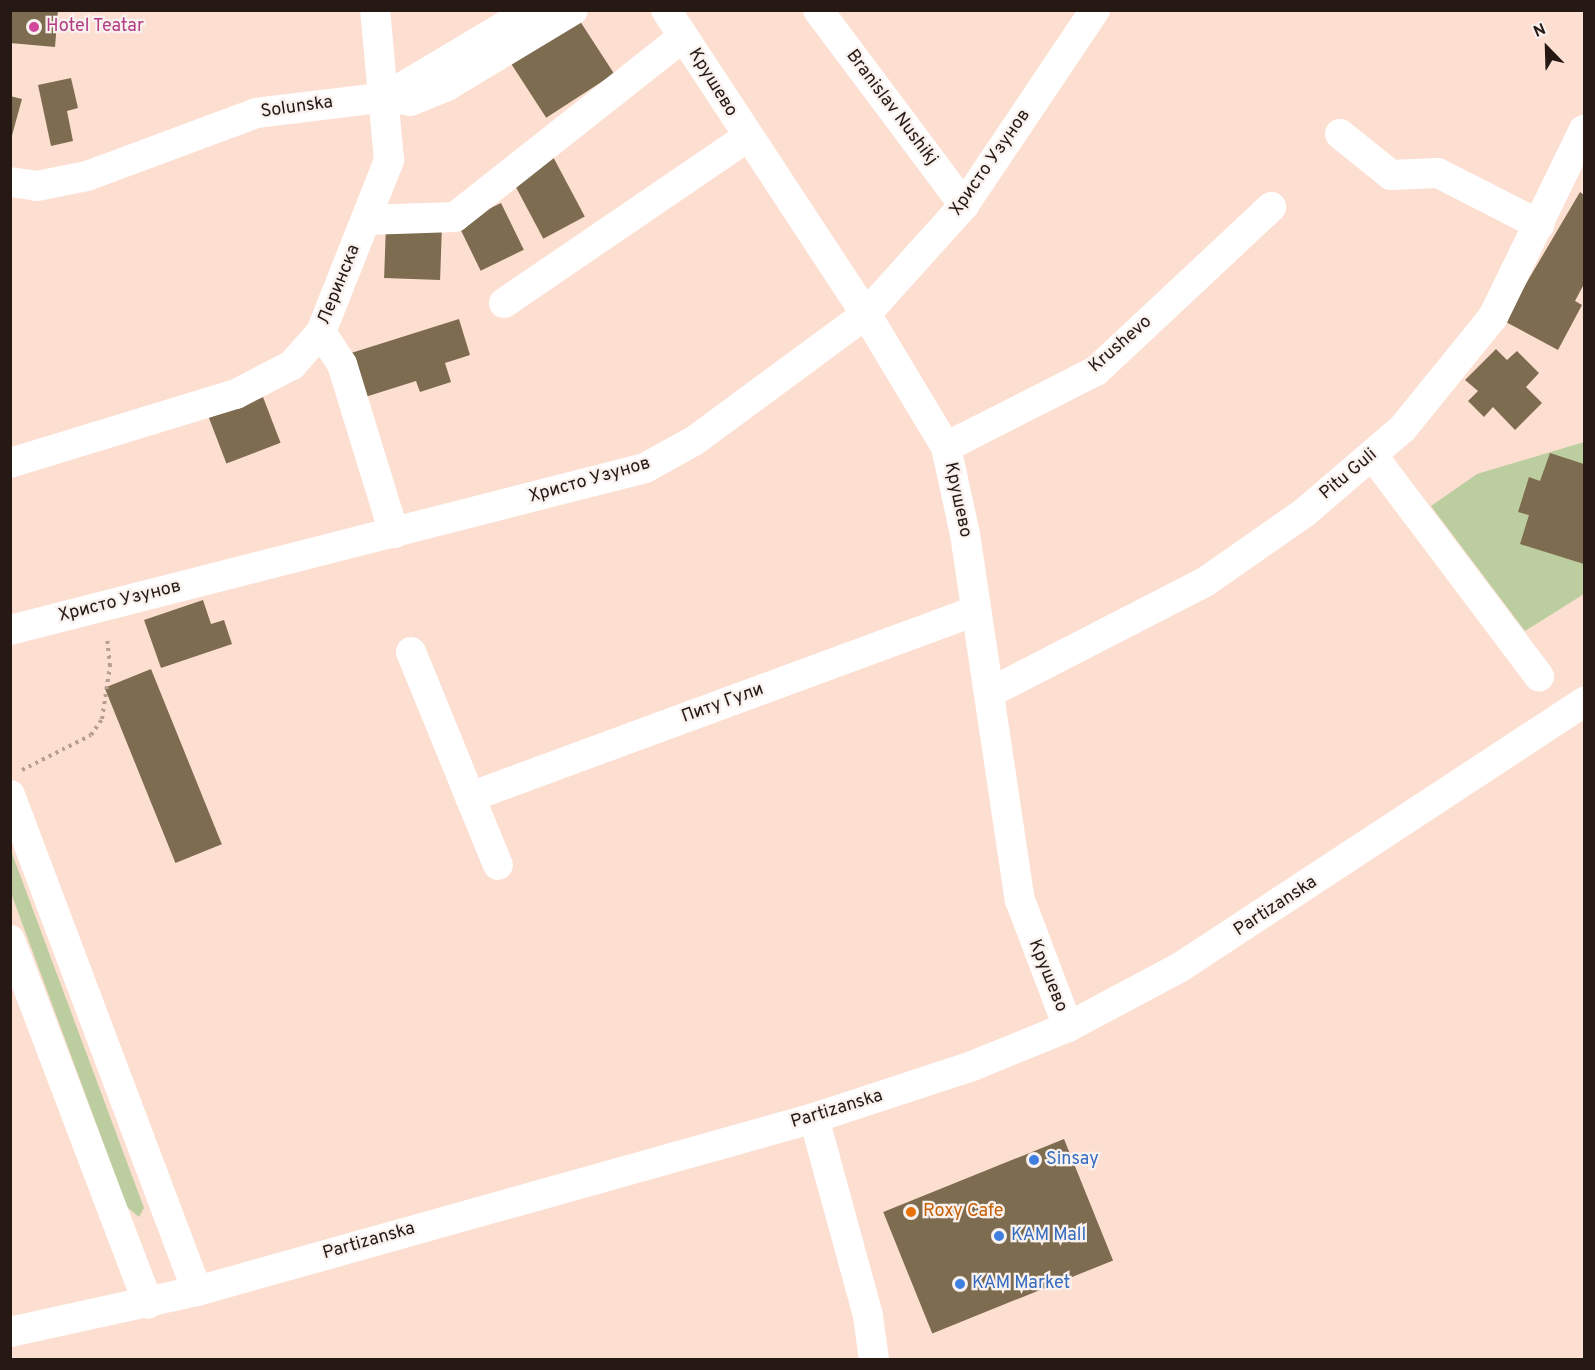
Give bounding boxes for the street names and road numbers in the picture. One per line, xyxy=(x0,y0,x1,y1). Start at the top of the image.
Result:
street label: Крушево xyxy=(683,45,741,121)
street label: Branislav Nushikj xyxy=(841,46,941,170)
street label: Solunska xyxy=(260,92,334,124)
street label: Христо Узунов xyxy=(946,105,1036,221)
street label: Леринска xyxy=(314,242,366,328)
street label: Krushevo xyxy=(1085,312,1157,378)
street label: Pitu Guli xyxy=(1316,445,1382,505)
street label: Христо Узунов xyxy=(527,453,653,509)
street label: Крушево xyxy=(939,460,975,540)
street label: Христо Узунов xyxy=(57,576,183,628)
street label: Питу Гули xyxy=(679,679,767,729)
street label: Partizanska xyxy=(1230,872,1322,942)
street label: Крушево xyxy=(1023,937,1071,1015)
street label: Partizanska xyxy=(788,1086,886,1134)
street label: Partizanska xyxy=(320,1219,418,1265)

